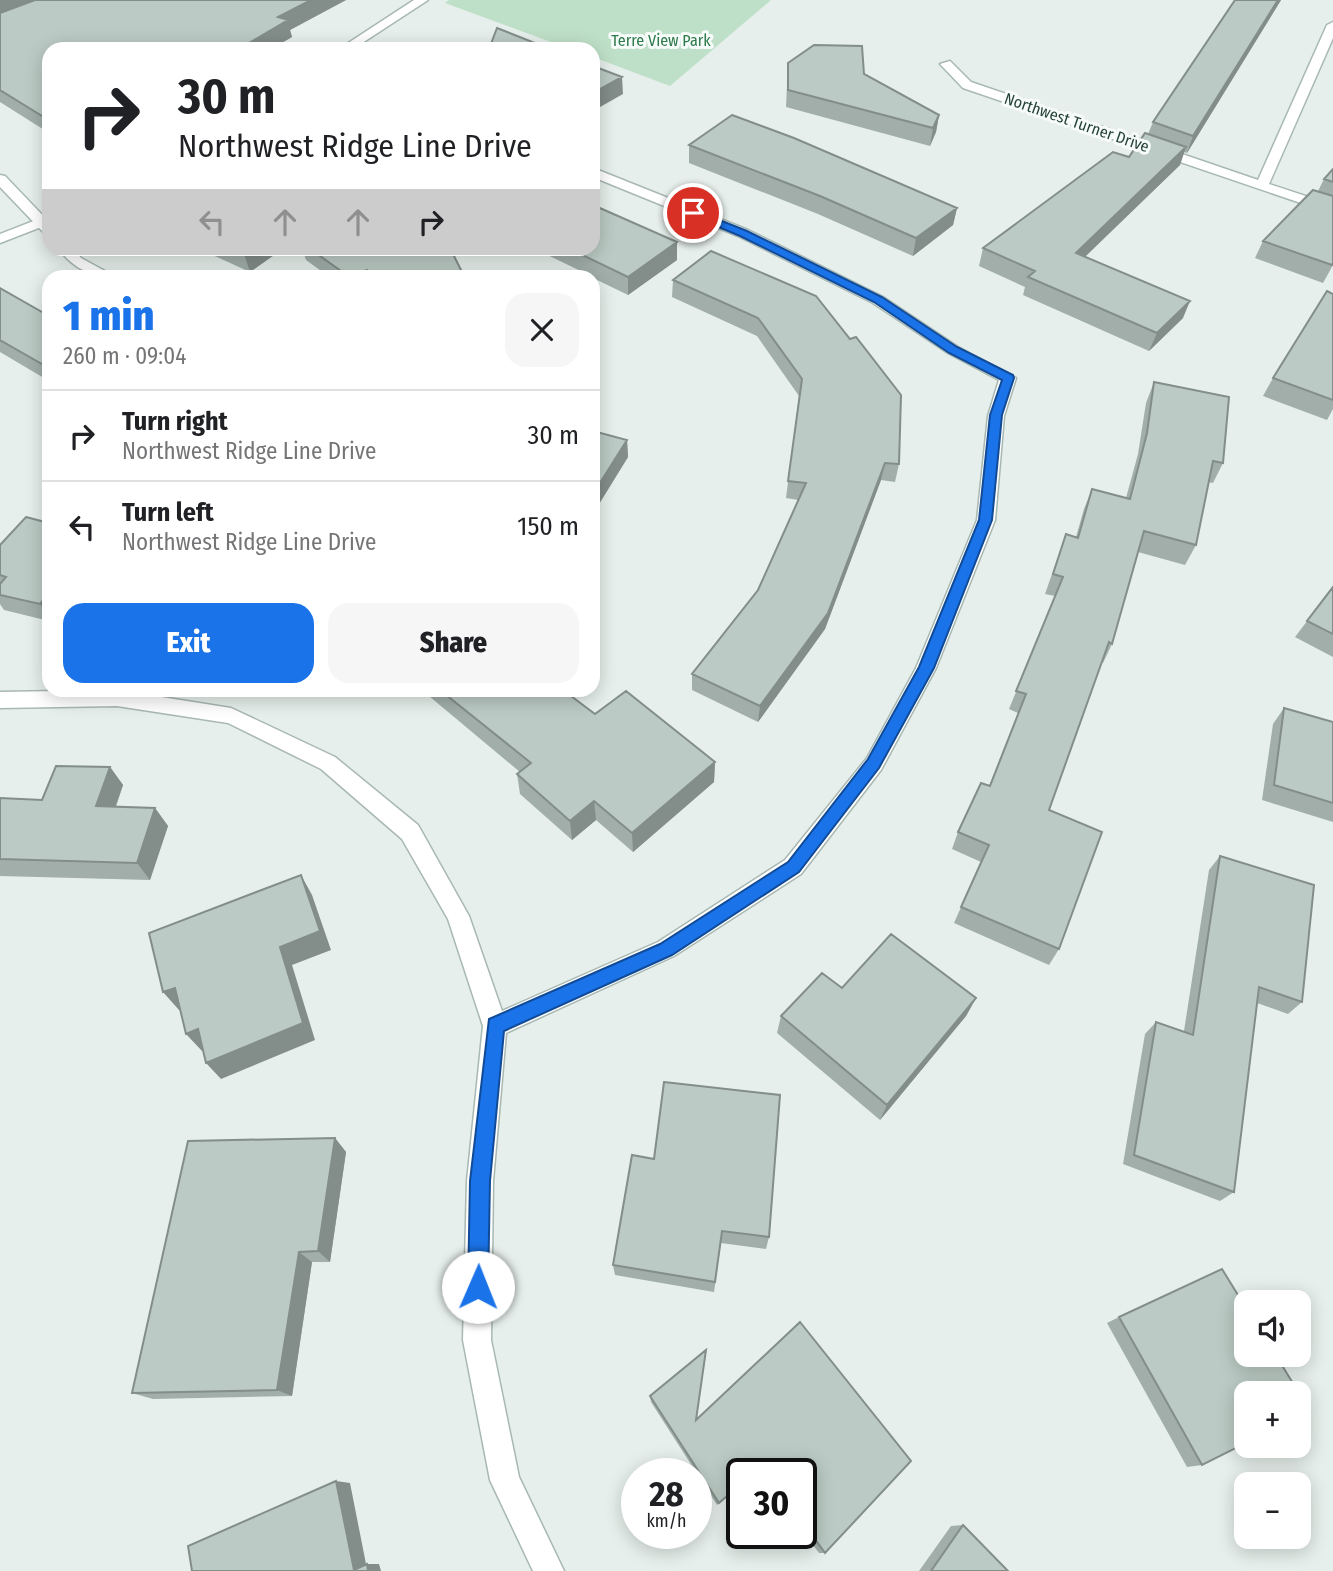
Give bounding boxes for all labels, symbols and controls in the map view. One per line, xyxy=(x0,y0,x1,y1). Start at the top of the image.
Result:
park label: Terre View Park xyxy=(611,31,711,50)
text: 30 m xyxy=(178,67,276,126)
icon: right xyxy=(63,70,154,161)
street label: Northwest Turner Drive xyxy=(1002,89,1152,156)
text: Northwest Ridge Line Drive xyxy=(178,127,532,165)
pin xyxy=(663,183,723,243)
icon: arrive xyxy=(674,194,712,232)
icon: left xyxy=(193,203,231,241)
icon: ahead xyxy=(266,203,304,241)
icon: ahead xyxy=(339,203,377,241)
icon: right xyxy=(412,203,450,241)
text: 1 min xyxy=(63,291,154,341)
button: close xyxy=(505,293,579,367)
text: 260 m · 09:04 xyxy=(63,342,186,370)
text: Turn right xyxy=(122,406,228,437)
icon: right xyxy=(63,417,101,455)
text: 30 m xyxy=(528,420,579,451)
text: Northwest Ridge Line Drive xyxy=(122,437,376,465)
text: Turn left xyxy=(122,497,214,528)
icon: left xyxy=(63,508,101,546)
text: 150 m xyxy=(517,511,579,542)
text: Northwest Ridge Line Drive xyxy=(122,528,376,556)
button: Exit xyxy=(63,603,314,683)
button: Share xyxy=(328,603,579,683)
position arrow xyxy=(441,1250,515,1324)
map controls xyxy=(1234,1290,1311,1549)
button: sound xyxy=(1234,1290,1311,1367)
button: + xyxy=(1234,1381,1311,1458)
speed limit sign: 30 xyxy=(726,1458,817,1549)
button: − xyxy=(1234,1472,1311,1549)
text: 28 xyxy=(649,1473,684,1515)
text: km/h xyxy=(646,1510,687,1532)

